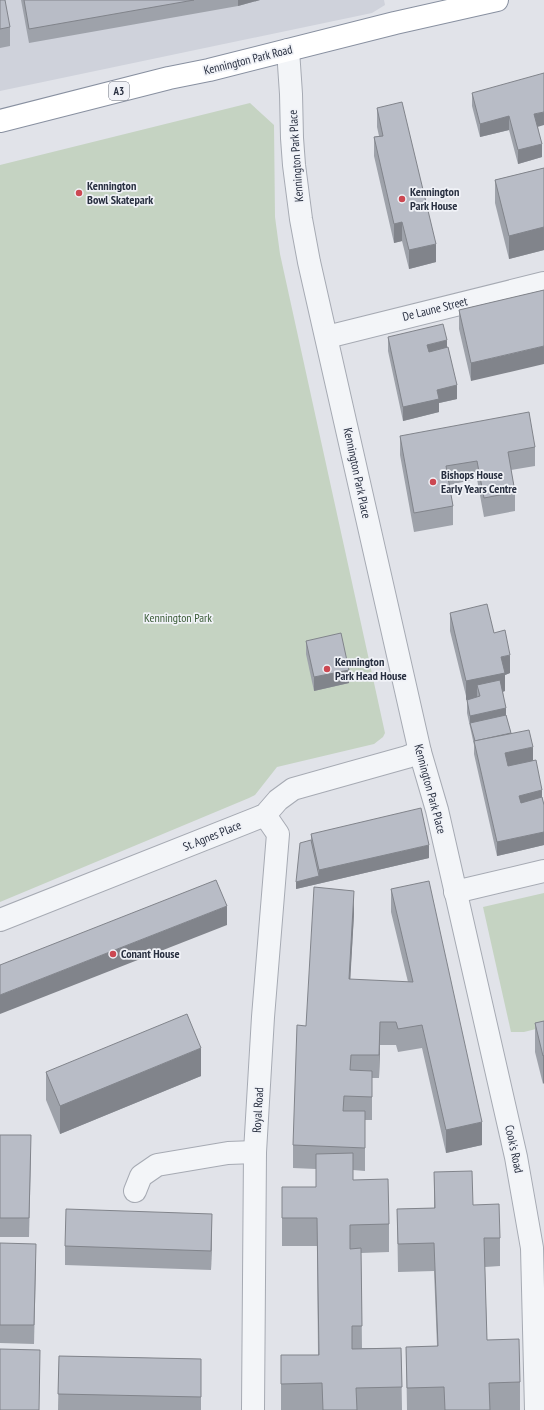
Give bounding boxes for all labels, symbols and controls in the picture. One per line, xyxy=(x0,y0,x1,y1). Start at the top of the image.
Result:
street label: Kennington Park Road xyxy=(202,41,294,78)
road number: A3 xyxy=(109,82,129,100)
street label: Kennington Park Place xyxy=(285,109,306,203)
place label: Kennington Bowl Skatepark xyxy=(87,178,153,207)
place label: Kennington Park House xyxy=(410,184,459,213)
marker: Kennington Bowl Skatepark xyxy=(74,188,84,198)
marker: Kennington Park House xyxy=(397,194,407,204)
street label: De Laune Street xyxy=(401,293,470,324)
street label: Kennington Park Place xyxy=(341,426,374,520)
place label: Bishops House Early Years Centre xyxy=(441,467,517,496)
marker: Bishops House Early Years Centre xyxy=(428,477,438,487)
park label: Kennington Park xyxy=(144,610,212,625)
place label: Kennington Park Head House xyxy=(335,654,407,683)
marker: Kennington Park Head House xyxy=(322,664,332,674)
street label: Kennington Park Place xyxy=(411,742,450,835)
street label: St. Agnes Place xyxy=(180,817,243,854)
place label: Conant House xyxy=(121,946,180,961)
marker: Conant House xyxy=(108,949,118,959)
street label: Royal Road xyxy=(249,1087,266,1133)
street label: Cook's Road xyxy=(502,1123,527,1174)

